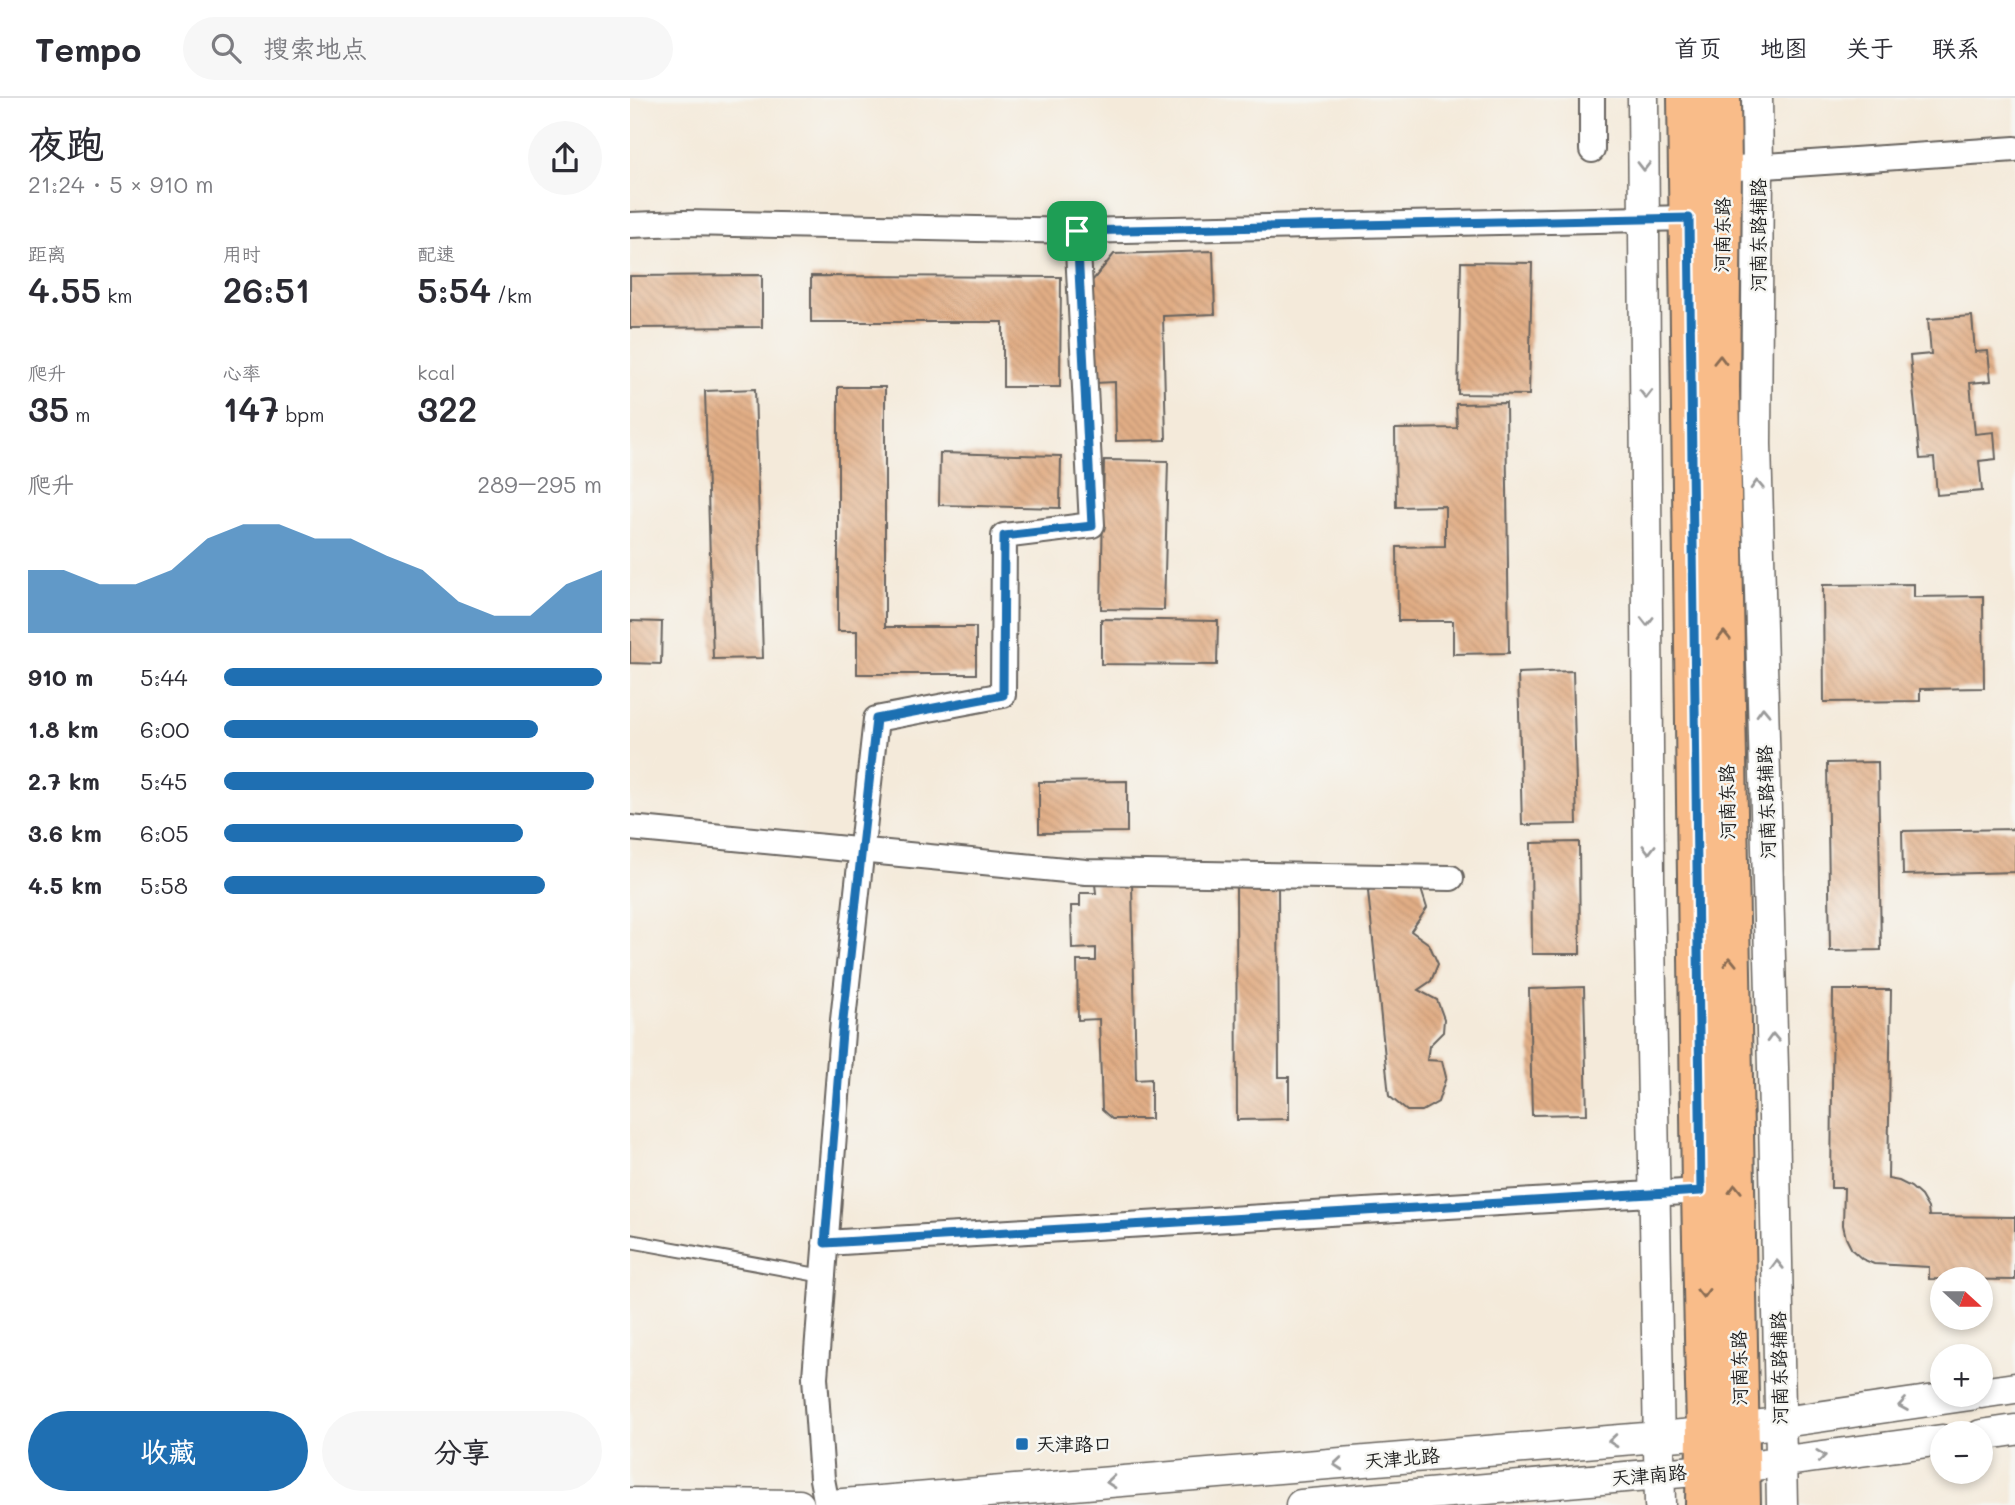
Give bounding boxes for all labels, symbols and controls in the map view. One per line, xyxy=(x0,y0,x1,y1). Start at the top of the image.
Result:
search box xyxy=(183,17,673,80)
text: Tempo xyxy=(35,27,141,70)
icon: search xyxy=(207,29,245,67)
text: 搜索地点 xyxy=(263,31,367,65)
text: 首页 xyxy=(1674,32,1722,63)
text: 地图 xyxy=(1760,32,1808,63)
text: 关于 xyxy=(1846,32,1894,63)
text: 联系 xyxy=(1932,32,1980,63)
text: 夜跑 xyxy=(28,118,104,168)
button: share xyxy=(528,121,602,195)
one-way arrow xyxy=(1636,161,1652,172)
text: 21:24 · 5 × 910 m xyxy=(28,169,214,199)
street label: 河南东路辅路 xyxy=(1745,178,1770,292)
street label: 河南东路 xyxy=(1708,197,1735,273)
pin xyxy=(1047,201,1107,261)
icon: arrive xyxy=(1058,212,1096,250)
text: 距离 xyxy=(28,241,66,266)
text: 用时 xyxy=(223,241,261,266)
text: 配速 xyxy=(417,241,455,266)
text: 4.55 xyxy=(28,266,101,312)
text: 26:51 xyxy=(223,266,310,312)
text: 5:54 xyxy=(417,266,491,312)
text: km xyxy=(101,283,132,308)
text: /km xyxy=(491,283,532,308)
one-way arrow xyxy=(1712,354,1728,365)
text: 爬升 xyxy=(28,360,66,385)
text: 心率 xyxy=(223,360,261,385)
text: kcal xyxy=(417,360,455,385)
text: 35 xyxy=(28,385,69,431)
text: 147 xyxy=(223,385,279,431)
text: 322 xyxy=(417,385,477,431)
one-way arrow xyxy=(1638,389,1654,399)
text: m xyxy=(69,402,91,427)
text: bpm xyxy=(279,402,324,427)
text: 爬升 xyxy=(28,469,74,499)
text: 289–295 m xyxy=(477,469,602,499)
one-way arrow xyxy=(1749,479,1765,490)
one-way arrow xyxy=(1639,616,1655,627)
one-way arrow xyxy=(1717,630,1732,641)
text: 910 m xyxy=(28,662,93,692)
text: 5:44 xyxy=(140,662,188,692)
one-way arrow xyxy=(1756,707,1771,718)
text: 1.8 km xyxy=(28,714,98,744)
text: 6:00 xyxy=(140,714,189,744)
street label: 河南东路辅路 xyxy=(1751,745,1780,859)
street label: 河南东路 xyxy=(1713,764,1740,840)
text: 2.7 km xyxy=(28,766,100,796)
text: 5:45 xyxy=(140,766,187,796)
text: 3.6 km xyxy=(28,818,102,848)
text: 6:05 xyxy=(140,818,189,848)
one-way arrow xyxy=(1641,844,1657,854)
text: 4.5 km xyxy=(28,870,102,900)
text: 5:58 xyxy=(140,870,188,900)
one-way arrow xyxy=(1722,956,1738,966)
one-way arrow xyxy=(1765,1032,1780,1043)
one-way arrow xyxy=(1727,1183,1743,1194)
one-way arrow xyxy=(1769,1260,1785,1270)
north arrow xyxy=(1930,1267,1993,1330)
map controls xyxy=(1930,1267,1993,1484)
one-way arrow xyxy=(1695,1288,1711,1299)
street label: 河南东路辅路 xyxy=(1765,1311,1792,1425)
street label: 河南东路 xyxy=(1725,1330,1752,1406)
button: + xyxy=(1930,1344,1993,1407)
one-way arrow xyxy=(1897,1397,1909,1412)
button: 收藏 xyxy=(28,1411,308,1491)
button: 分享 xyxy=(322,1411,602,1491)
button: − xyxy=(1930,1421,1993,1484)
place label: 天津路口 xyxy=(1036,1431,1112,1456)
one-way arrow xyxy=(1607,1433,1618,1448)
marker: 天津路口 xyxy=(1014,1436,1030,1452)
street label: 天津北路 xyxy=(1363,1442,1441,1473)
one-way arrow xyxy=(1815,1448,1827,1463)
one-way arrow xyxy=(1332,1456,1343,1471)
street label: 天津南路 xyxy=(1610,1459,1688,1490)
one-way arrow xyxy=(1105,1474,1116,1489)

